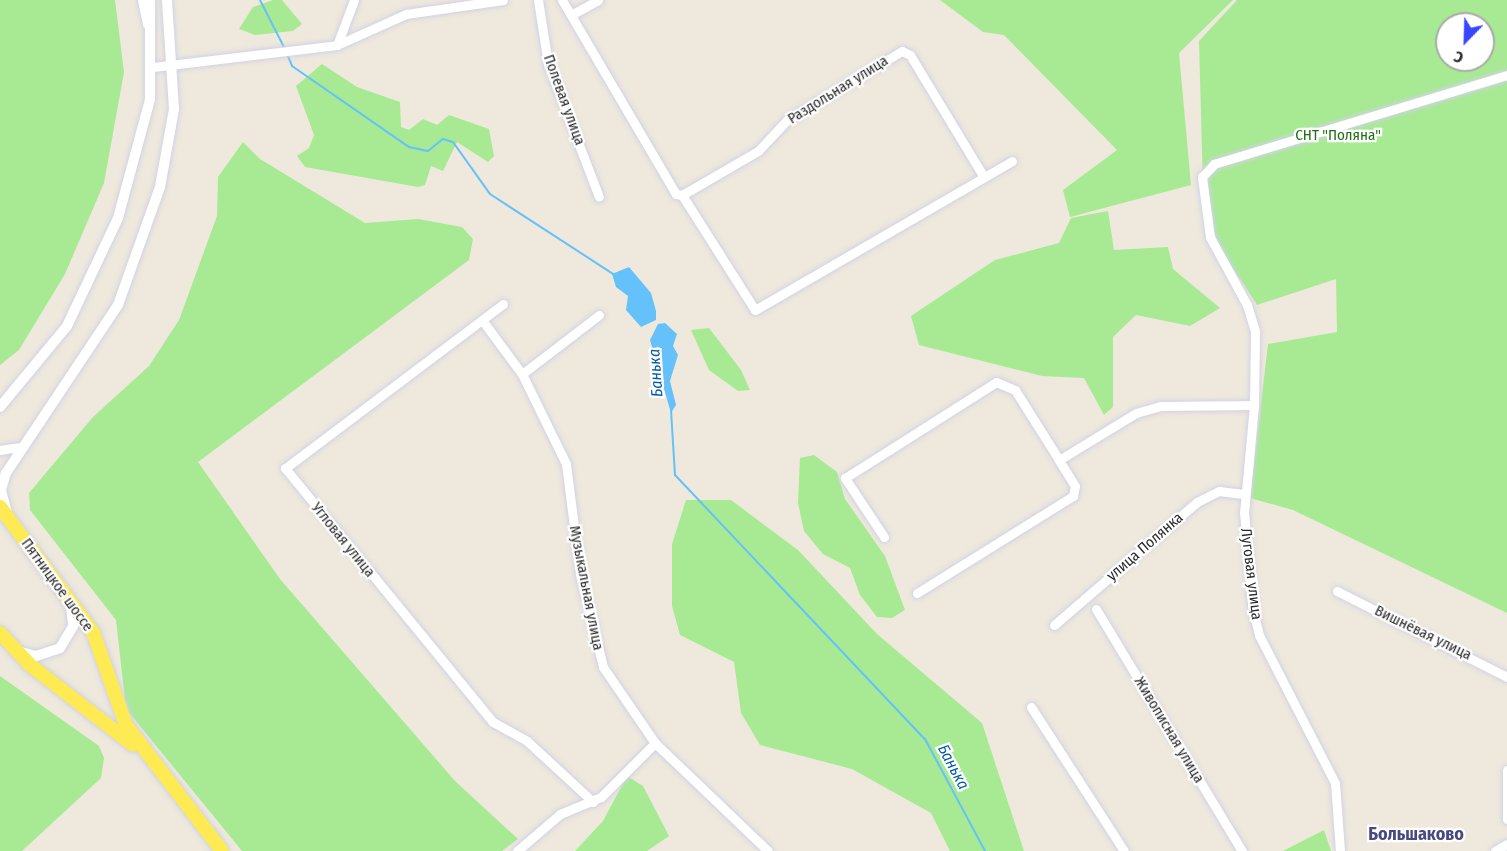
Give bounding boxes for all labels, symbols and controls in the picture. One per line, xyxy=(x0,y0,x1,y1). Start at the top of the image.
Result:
north arrow xyxy=(1435,12,1495,72)
text: С xyxy=(1451,47,1466,68)
street label: Полевая улица xyxy=(539,52,589,148)
street label: Раздольная улица xyxy=(785,52,891,128)
park label: СНТ "Поляна" xyxy=(1295,127,1381,145)
water label: Банька xyxy=(645,348,667,398)
street label: Угловая улица xyxy=(307,499,379,581)
street label: улица Полянка xyxy=(1103,509,1187,585)
street label: Музыкальная улица xyxy=(565,524,607,652)
street label: Луговая улица xyxy=(1236,527,1266,621)
street label: Пятницкое шоссе xyxy=(17,535,97,635)
street label: Вишнёвая улица xyxy=(1372,602,1474,664)
street label: Живописная улица xyxy=(1130,674,1208,786)
water label: Банька xyxy=(933,741,973,793)
district label: Большаково xyxy=(1368,823,1464,845)

